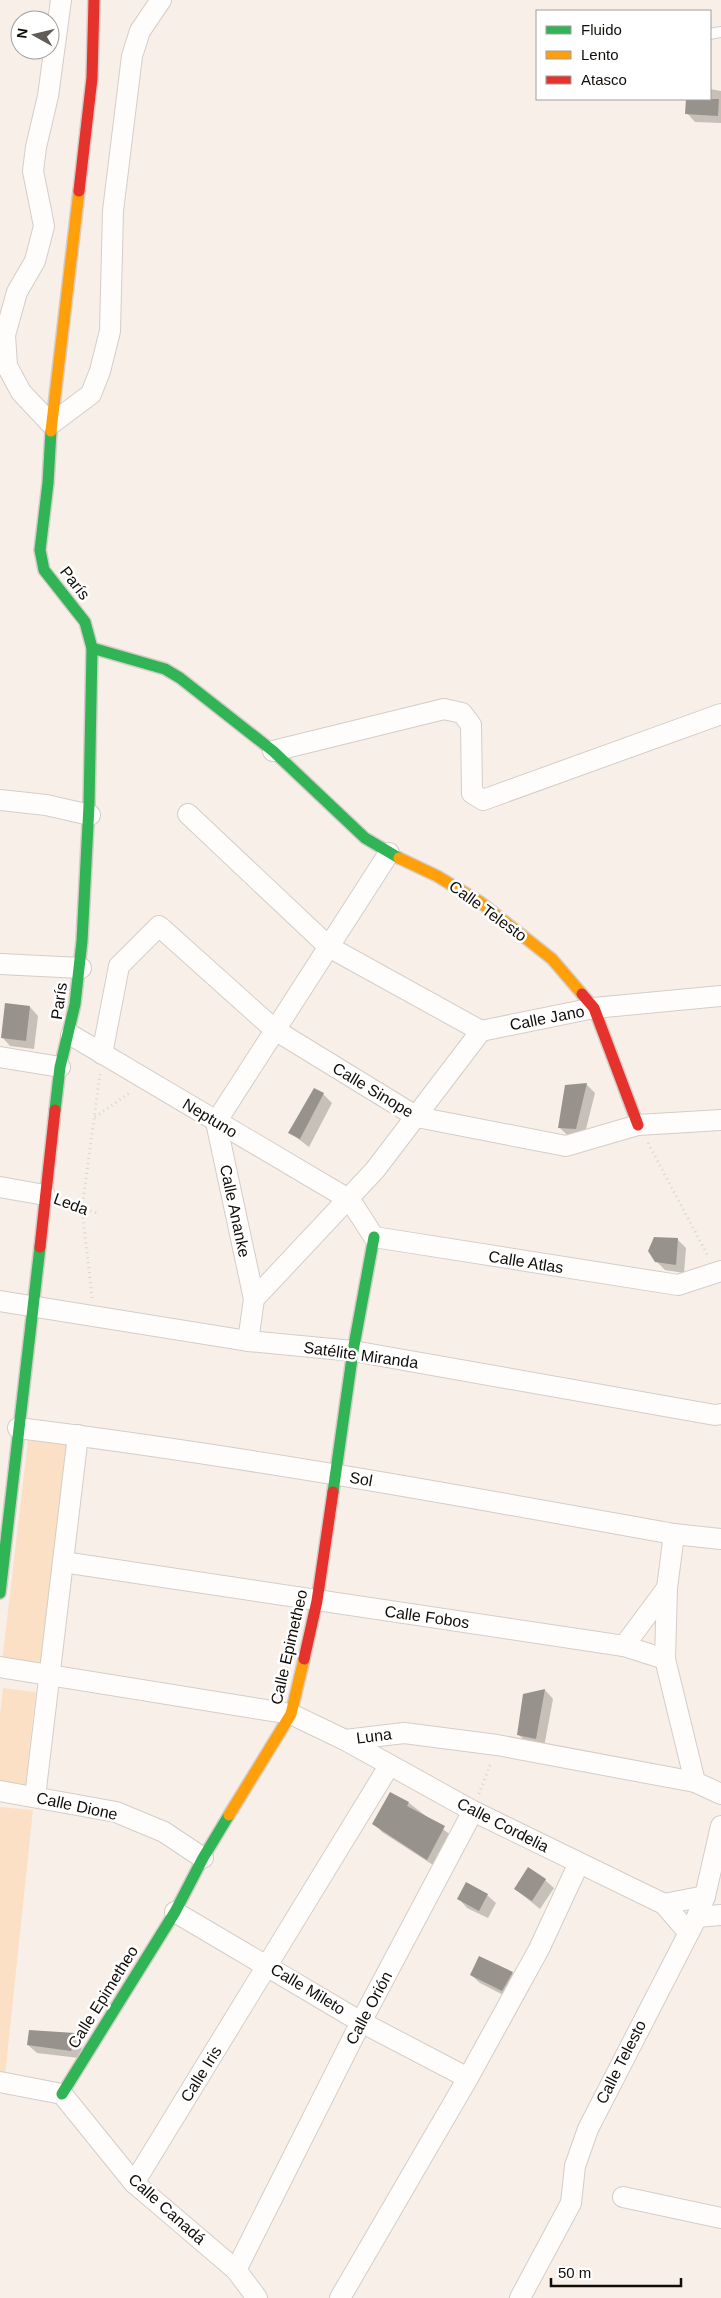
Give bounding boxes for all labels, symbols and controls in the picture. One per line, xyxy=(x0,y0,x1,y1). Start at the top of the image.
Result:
north arrow xyxy=(10,10,60,60)
legend xyxy=(536,10,711,100)
text: Fluido xyxy=(581,21,622,38)
text: N xyxy=(13,27,31,39)
text: Lento xyxy=(581,46,619,63)
text: Atasco xyxy=(581,71,627,88)
street label: París xyxy=(57,563,93,603)
street label: Calle Telesto xyxy=(446,877,530,945)
street label: París xyxy=(48,981,70,1021)
street label: Calle Jano xyxy=(508,1002,586,1034)
street label: Calle Sinope xyxy=(330,1059,416,1121)
street label: Neptuno xyxy=(180,1095,240,1141)
street label: Calle Ananke xyxy=(217,1163,253,1259)
street label: Leda xyxy=(51,1190,91,1218)
street label: Calle Atlas xyxy=(487,1248,565,1276)
street label: Satélite Miranda xyxy=(303,1339,420,1371)
street label: Sol xyxy=(348,1469,374,1489)
street label: Calle Epimetheo xyxy=(268,1588,311,1706)
street label: Calle Fobos xyxy=(384,1603,470,1631)
street label: Luna xyxy=(355,1725,393,1747)
street label: Calle Dione xyxy=(35,1789,119,1823)
street label: Calle Cordelia xyxy=(454,1795,552,1855)
street label: Calle Epimetheo xyxy=(65,1943,141,2051)
street label: Calle Mileto xyxy=(268,1960,348,2018)
street label: Calle Orión xyxy=(343,1969,395,2047)
street label: Calle Telesto xyxy=(593,2017,649,2107)
street label: Calle Iris xyxy=(177,2043,225,2105)
street label: Calle Canadá xyxy=(125,2170,209,2248)
scale bar xyxy=(551,2256,681,2288)
text: 50 m xyxy=(558,2264,591,2281)

